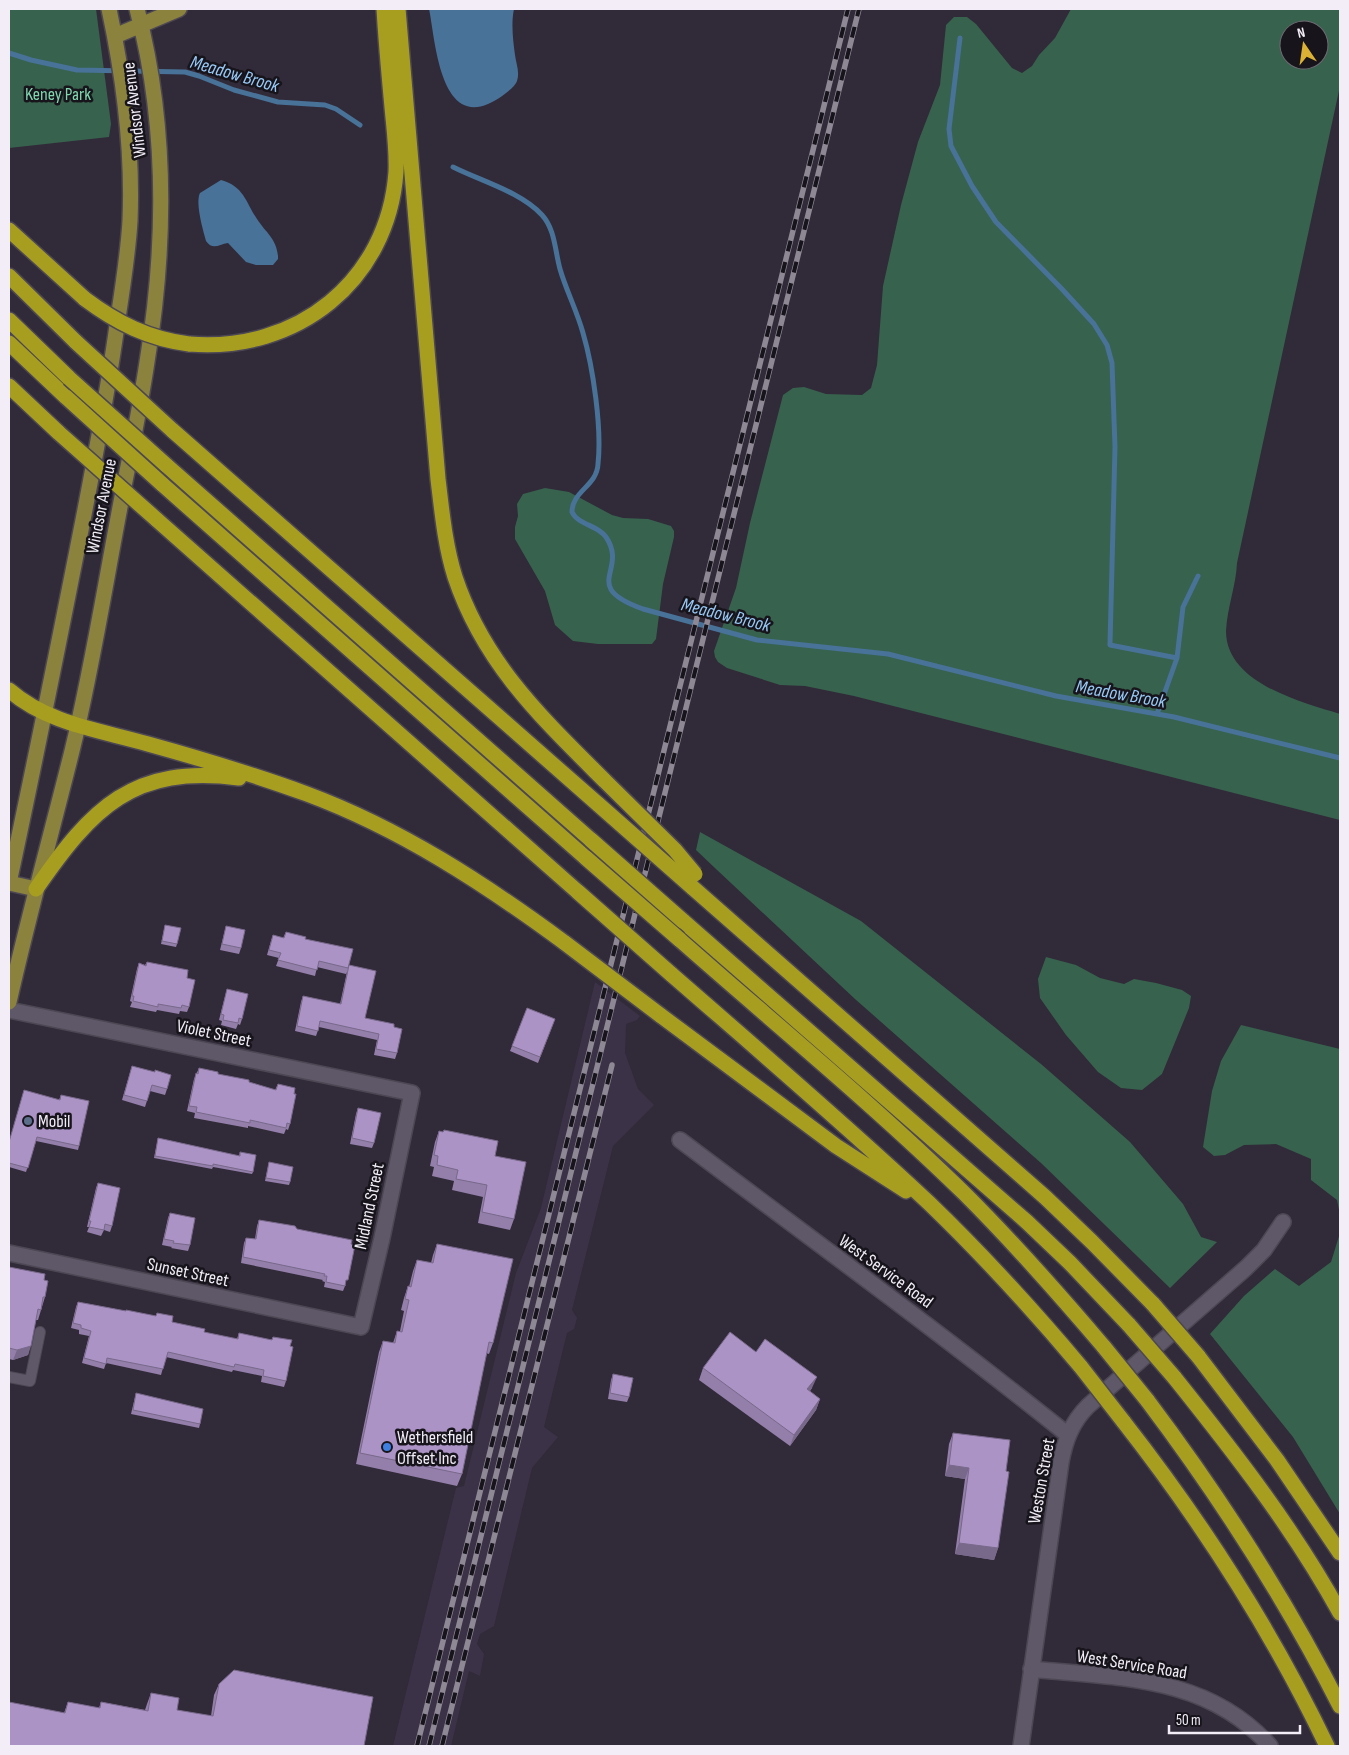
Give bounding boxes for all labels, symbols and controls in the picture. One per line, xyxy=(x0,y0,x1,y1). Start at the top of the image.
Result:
north arrow xyxy=(1279,20,1329,70)
text: N xyxy=(1296,24,1307,42)
water label: Meadow Brook xyxy=(188,51,282,98)
street label: Windsor Avenue xyxy=(118,61,151,159)
park label: Keney Park xyxy=(25,84,91,105)
street label: Windsor Avenue xyxy=(82,457,121,555)
water label: Meadow Brook xyxy=(679,593,773,638)
water label: Meadow Brook xyxy=(1074,675,1168,714)
street label: Violet Street xyxy=(175,1015,254,1052)
place label: Mobil xyxy=(38,1111,70,1132)
marker: Mobil xyxy=(22,1115,34,1127)
street label: Midland Street xyxy=(350,1160,389,1251)
street label: West Service Road xyxy=(835,1230,937,1313)
street label: Sunset Street xyxy=(145,1254,231,1291)
place label: Wethersfield Offset Inc xyxy=(397,1427,473,1469)
street label: Weston Street xyxy=(1024,1436,1059,1525)
marker: Wethersfield Offset Inc xyxy=(381,1441,393,1453)
street label: West Service Road xyxy=(1075,1645,1189,1684)
scale bar xyxy=(1169,1702,1300,1734)
text: 50 m xyxy=(1176,1711,1201,1730)

